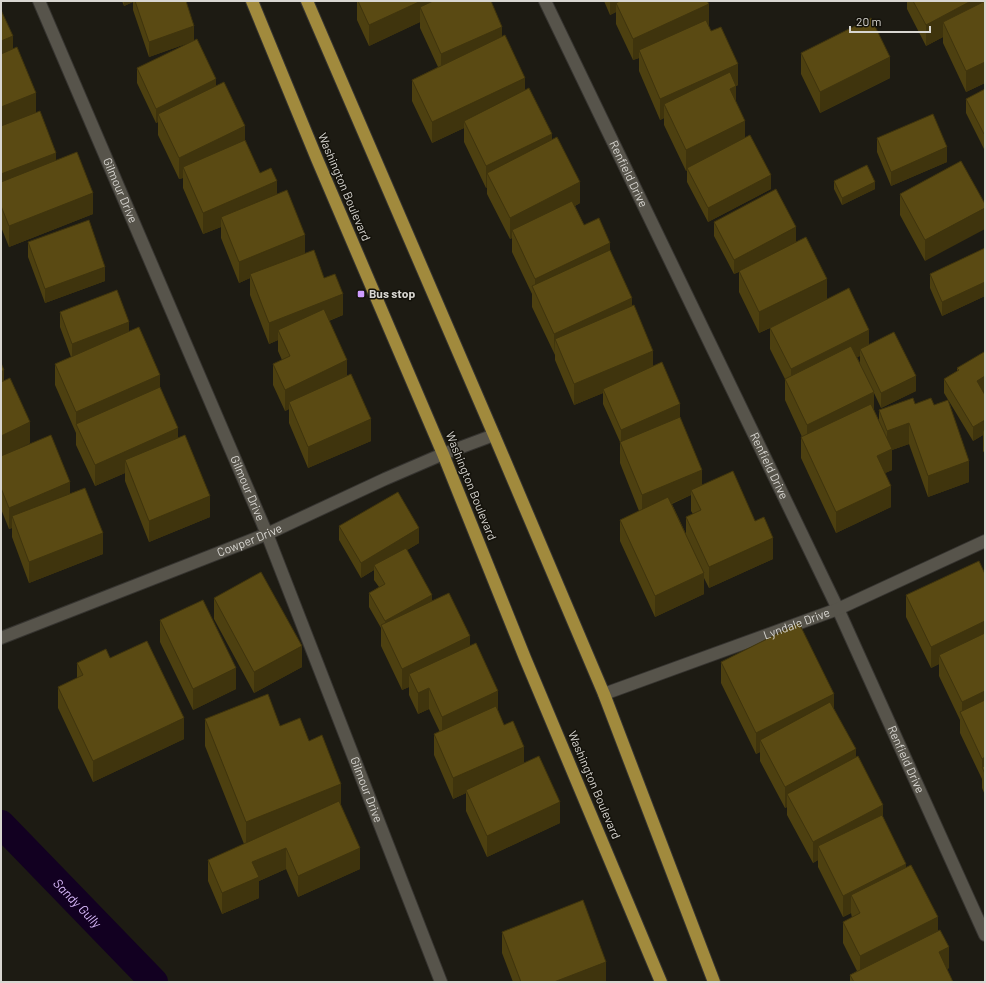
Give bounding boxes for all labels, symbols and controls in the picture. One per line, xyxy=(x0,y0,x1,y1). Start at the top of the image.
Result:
scale bar xyxy=(850,8,930,34)
text: 20 m xyxy=(856,14,882,28)
street label: Washington Boulevard xyxy=(316,131,374,243)
street label: Renfield Drive xyxy=(607,138,651,209)
street label: Gilmour Drive xyxy=(101,155,141,225)
place label: Bus stop xyxy=(369,286,416,300)
marker: Bus stop xyxy=(356,289,366,299)
street label: Washington Boulevard xyxy=(444,429,500,542)
street label: Renfield Drive xyxy=(748,430,792,501)
street label: Gilmour Drive xyxy=(228,453,268,523)
street label: Cowper Drive xyxy=(215,520,284,559)
street label: Lyndale Drive xyxy=(761,605,831,642)
street label: Renfield Drive xyxy=(885,723,928,795)
street label: Washington Boulevard xyxy=(566,729,624,841)
street label: Gilmour Drive xyxy=(348,754,386,824)
water label: Sandy Gully xyxy=(50,875,106,932)

